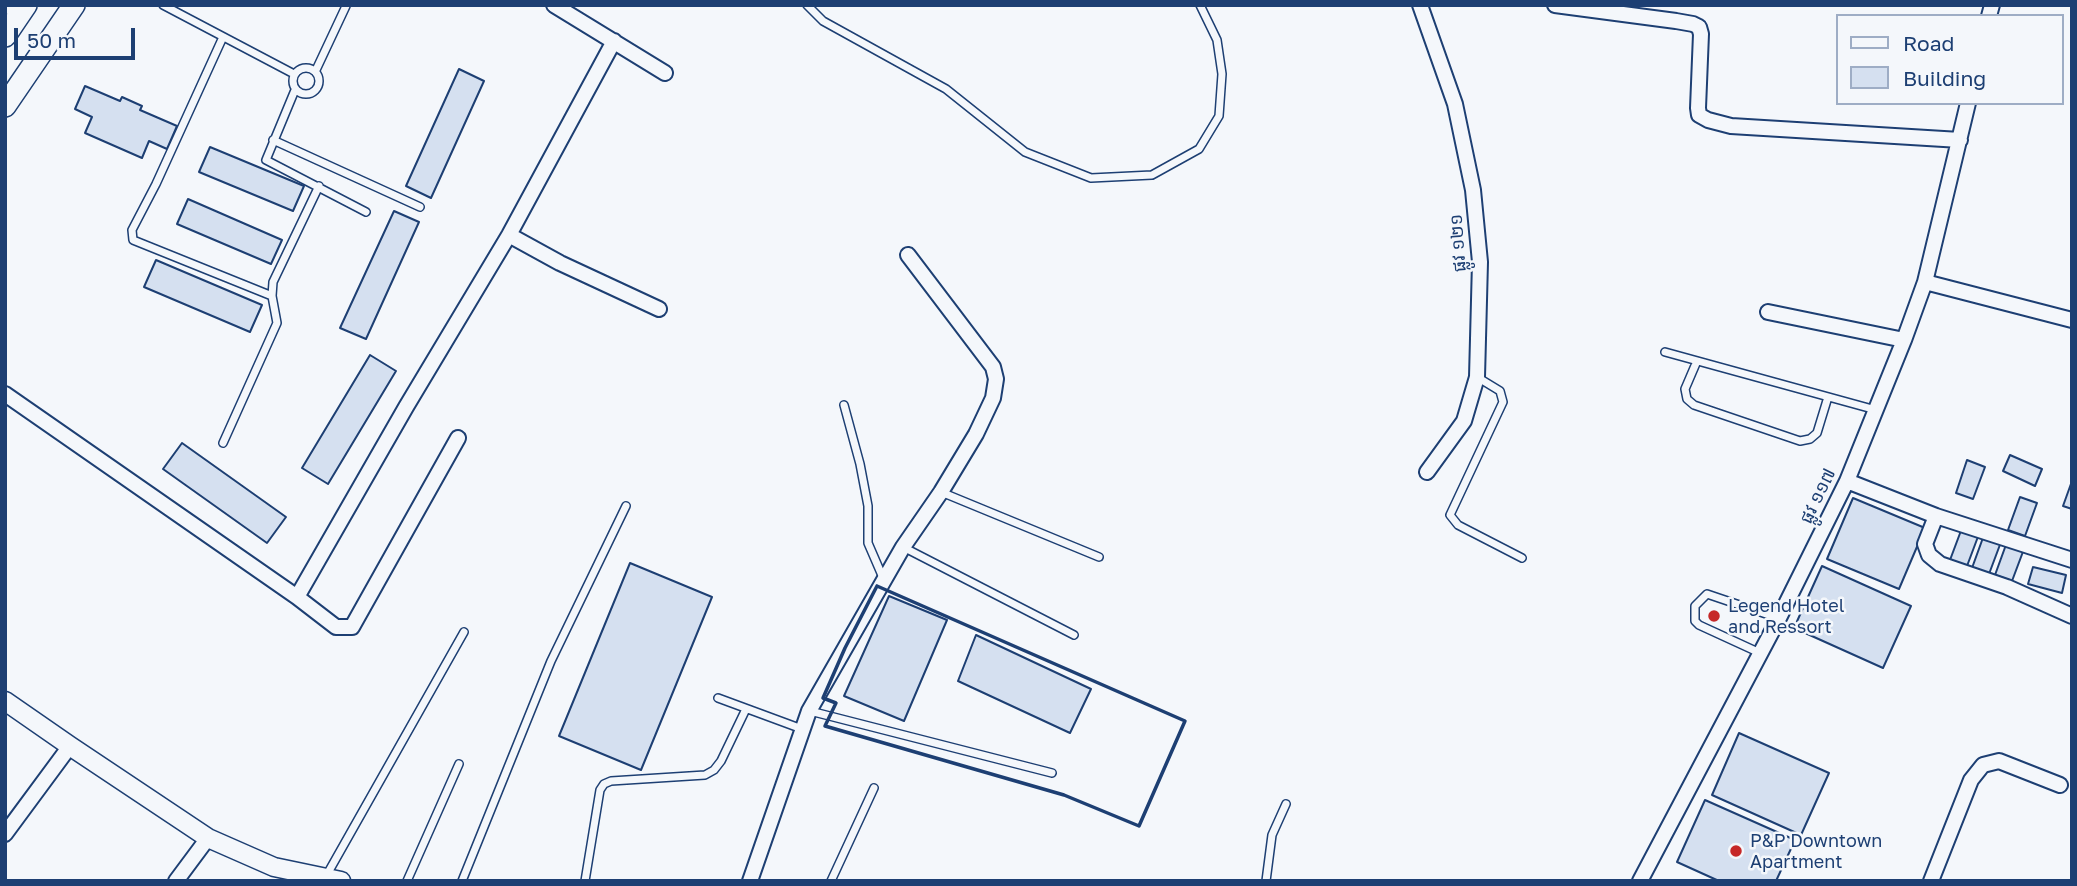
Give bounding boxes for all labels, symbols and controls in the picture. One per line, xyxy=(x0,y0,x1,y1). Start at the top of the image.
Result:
scale bar xyxy=(18,14,138,58)
legend xyxy=(1836,14,2063,105)
text: 50 m xyxy=(27,27,76,53)
text: Road xyxy=(1903,30,1954,56)
text: Building xyxy=(1903,65,1986,91)
street label: ផ្លូវ ១២១ xyxy=(1445,213,1471,273)
street label: ផ្លូវ ១១៧ xyxy=(1795,465,1841,527)
place label: Legend Hotel and Ressort xyxy=(1728,595,1845,638)
marker: Legend Hotel and Ressort xyxy=(1706,608,1722,624)
place label: P&P Downtown Apartment xyxy=(1750,830,1882,872)
marker: P&P Downtown Apartment xyxy=(1728,843,1744,859)

